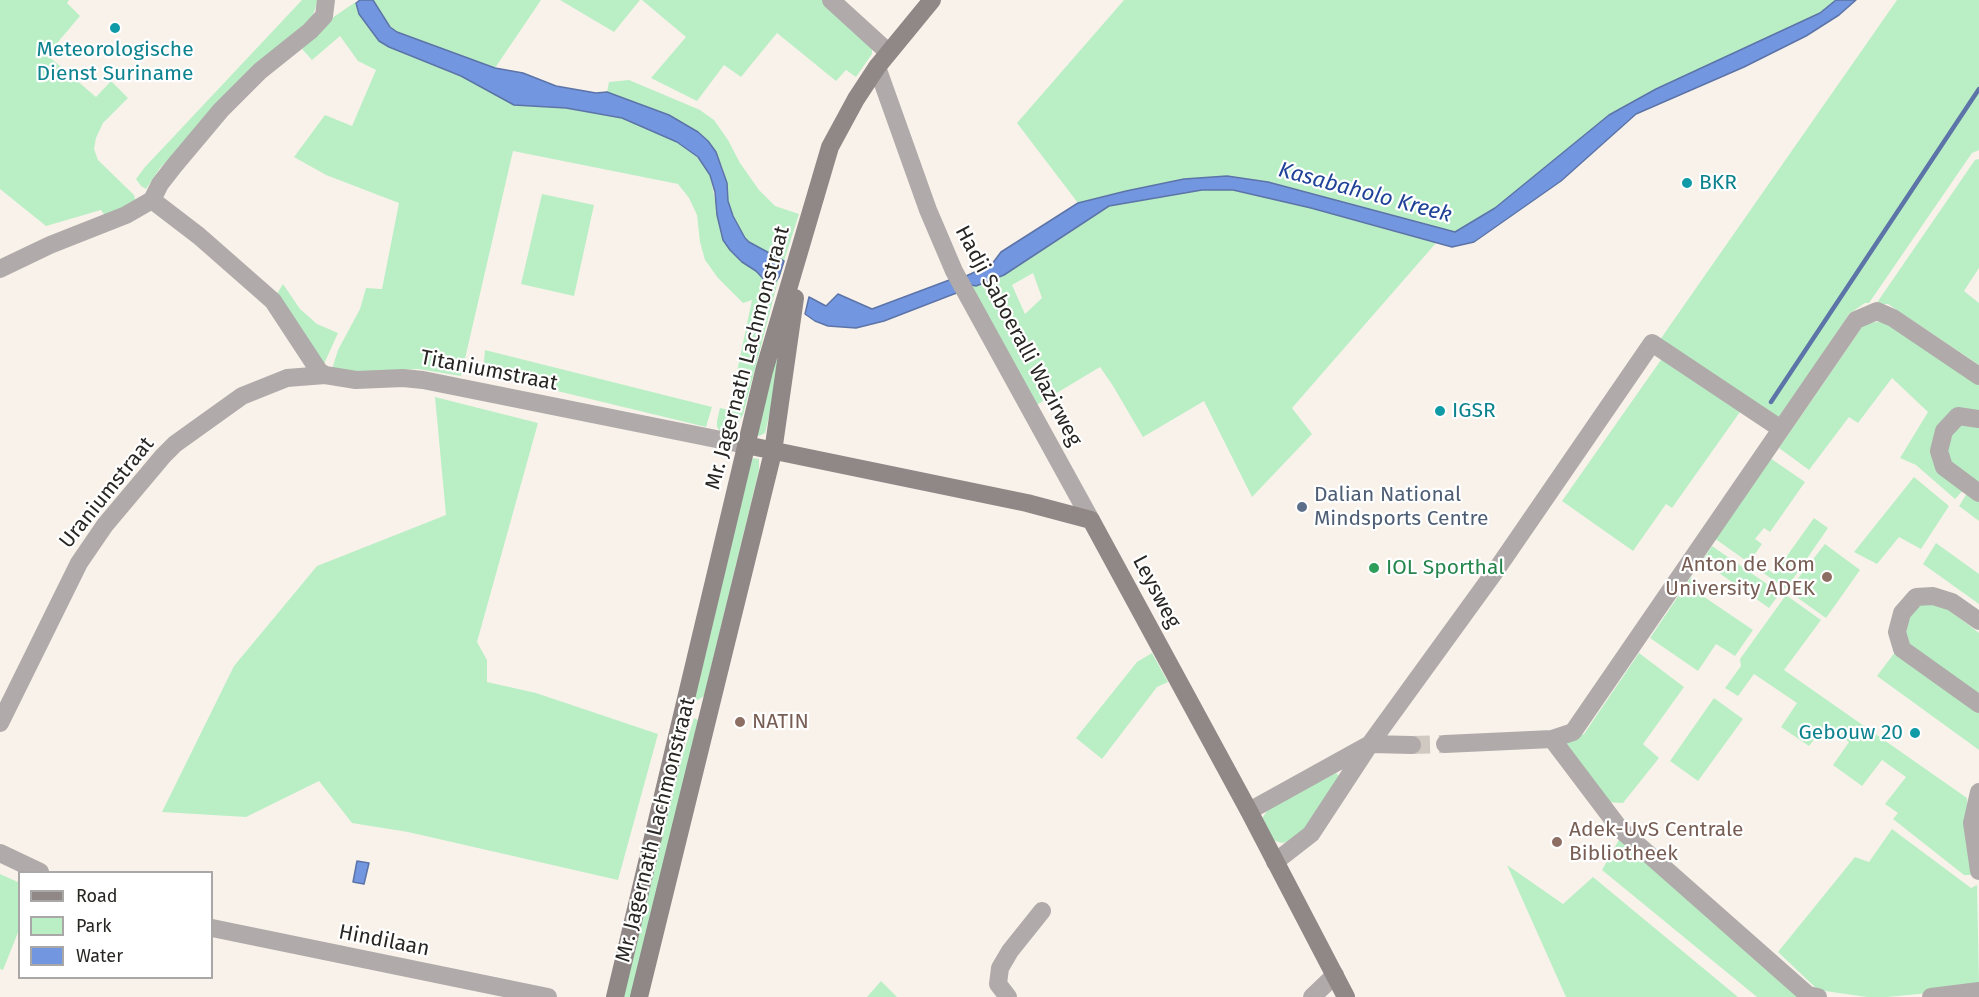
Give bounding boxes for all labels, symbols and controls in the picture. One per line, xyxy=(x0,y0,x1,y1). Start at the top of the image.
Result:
marker: Meteorologische Dienst Suriname xyxy=(108,21,122,35)
place label: Meteorologische Dienst Suriname xyxy=(36,37,194,87)
water label: Kasabaholo Kreek xyxy=(1275,157,1455,229)
place label: BKR xyxy=(1699,170,1737,196)
marker: BKR xyxy=(1680,176,1694,190)
street label: Hadji Saboeralli Wazirweg xyxy=(949,222,1087,450)
street label: Mr. Jagernath Lachmonstraat xyxy=(701,223,795,493)
street label: Titaniumstraat xyxy=(418,345,560,397)
place label: IGSR xyxy=(1452,398,1496,424)
marker: IGSR xyxy=(1433,404,1447,418)
street label: Uraniumstraat xyxy=(54,432,160,554)
place label: Dalian National Mindsports Centre xyxy=(1314,482,1488,532)
marker: Dalian National Mindsports Centre xyxy=(1295,500,1309,514)
street label: Leysweg xyxy=(1126,551,1186,633)
place label: Anton de Kom University ADEK xyxy=(1665,552,1815,602)
place label: IOL Sporthal xyxy=(1386,555,1504,581)
marker: IOL Sporthal xyxy=(1367,561,1381,575)
marker: Anton de Kom University ADEK xyxy=(1820,570,1834,584)
street label: Mr. Jagernath Lachmonstraat xyxy=(611,695,701,965)
place label: NATIN xyxy=(752,709,809,735)
marker: NATIN xyxy=(733,715,747,729)
place label: Gebouw 20 xyxy=(1799,720,1903,746)
marker: Gebouw 20 xyxy=(1908,726,1922,740)
place label: Adek-UvS Centrale Bibliotheek xyxy=(1569,817,1744,867)
marker: Adek-UvS Centrale Bibliotheek xyxy=(1550,835,1564,849)
legend xyxy=(18,871,213,979)
text: Road xyxy=(76,885,118,907)
text: Park xyxy=(76,915,111,937)
street label: Hindilaan xyxy=(336,920,432,962)
text: Water xyxy=(76,945,123,967)

